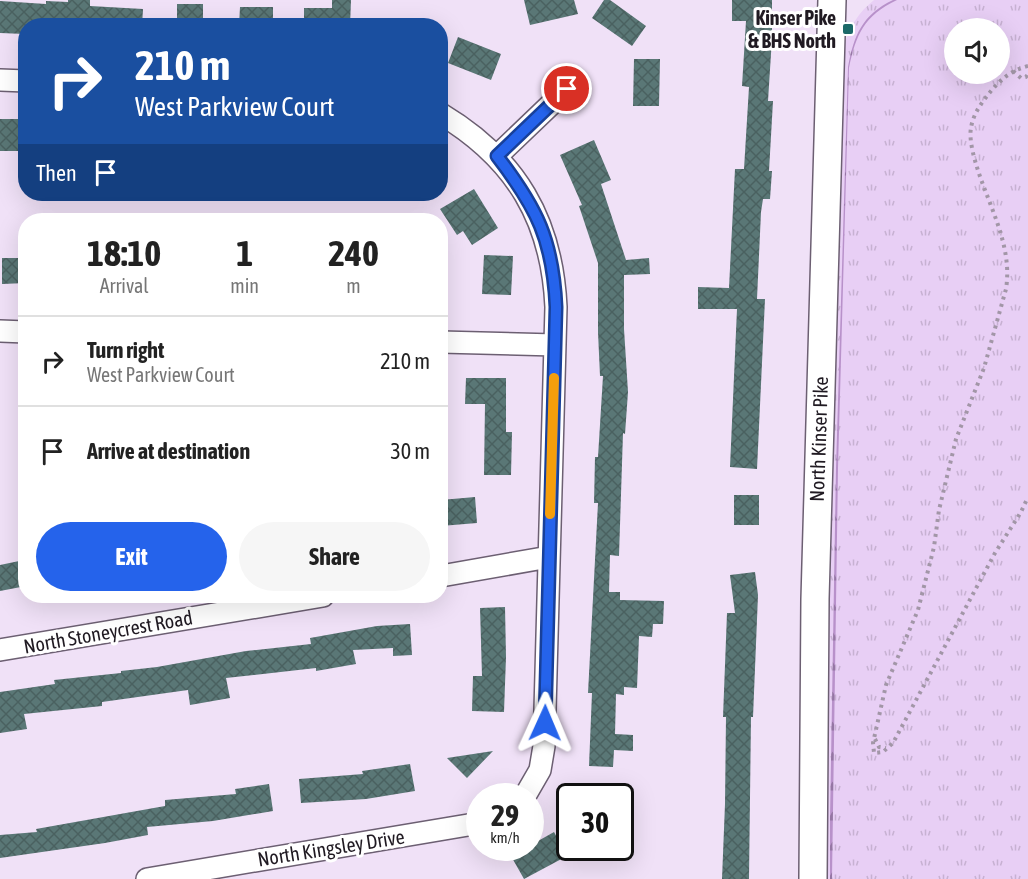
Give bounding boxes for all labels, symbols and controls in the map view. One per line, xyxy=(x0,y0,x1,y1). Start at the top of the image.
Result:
place label: Kinser Pike & BHS North xyxy=(748,6,836,52)
map controls xyxy=(944,18,1010,84)
button: sound xyxy=(944,18,1010,84)
marker: Kinser Pike & BHS North xyxy=(841,22,855,36)
text: 210 m xyxy=(135,41,230,89)
icon: right xyxy=(36,42,114,120)
pin xyxy=(541,63,592,114)
icon: arrive xyxy=(550,72,583,105)
text: West Parkview Court xyxy=(135,91,335,122)
icon: arrive xyxy=(89,156,122,189)
text: Then xyxy=(36,160,77,186)
text: 18:10 xyxy=(87,232,161,274)
text: 1 xyxy=(236,232,253,274)
text: 240 xyxy=(328,232,379,274)
text: Arrival xyxy=(100,274,149,297)
text: min xyxy=(230,274,259,297)
text: m xyxy=(346,274,361,297)
text: Turn right xyxy=(87,337,164,363)
icon: right xyxy=(36,345,69,378)
text: 210 m xyxy=(380,348,430,374)
text: West Parkview Court xyxy=(87,363,235,386)
street label: North Kinser Pike xyxy=(805,376,832,502)
icon: arrive xyxy=(36,435,69,468)
text: Arrive at destination xyxy=(87,438,250,464)
text: 30 m xyxy=(390,438,430,464)
button: Exit xyxy=(36,522,227,591)
button: Share xyxy=(239,522,430,591)
street label: North Stoneycrest Road xyxy=(22,605,194,658)
position arrow xyxy=(513,691,577,755)
speed limit sign: 30 xyxy=(556,783,634,861)
text: 29 xyxy=(491,798,519,832)
street label: North Kingsley Drive xyxy=(256,825,406,870)
text: km/h xyxy=(490,829,520,846)

